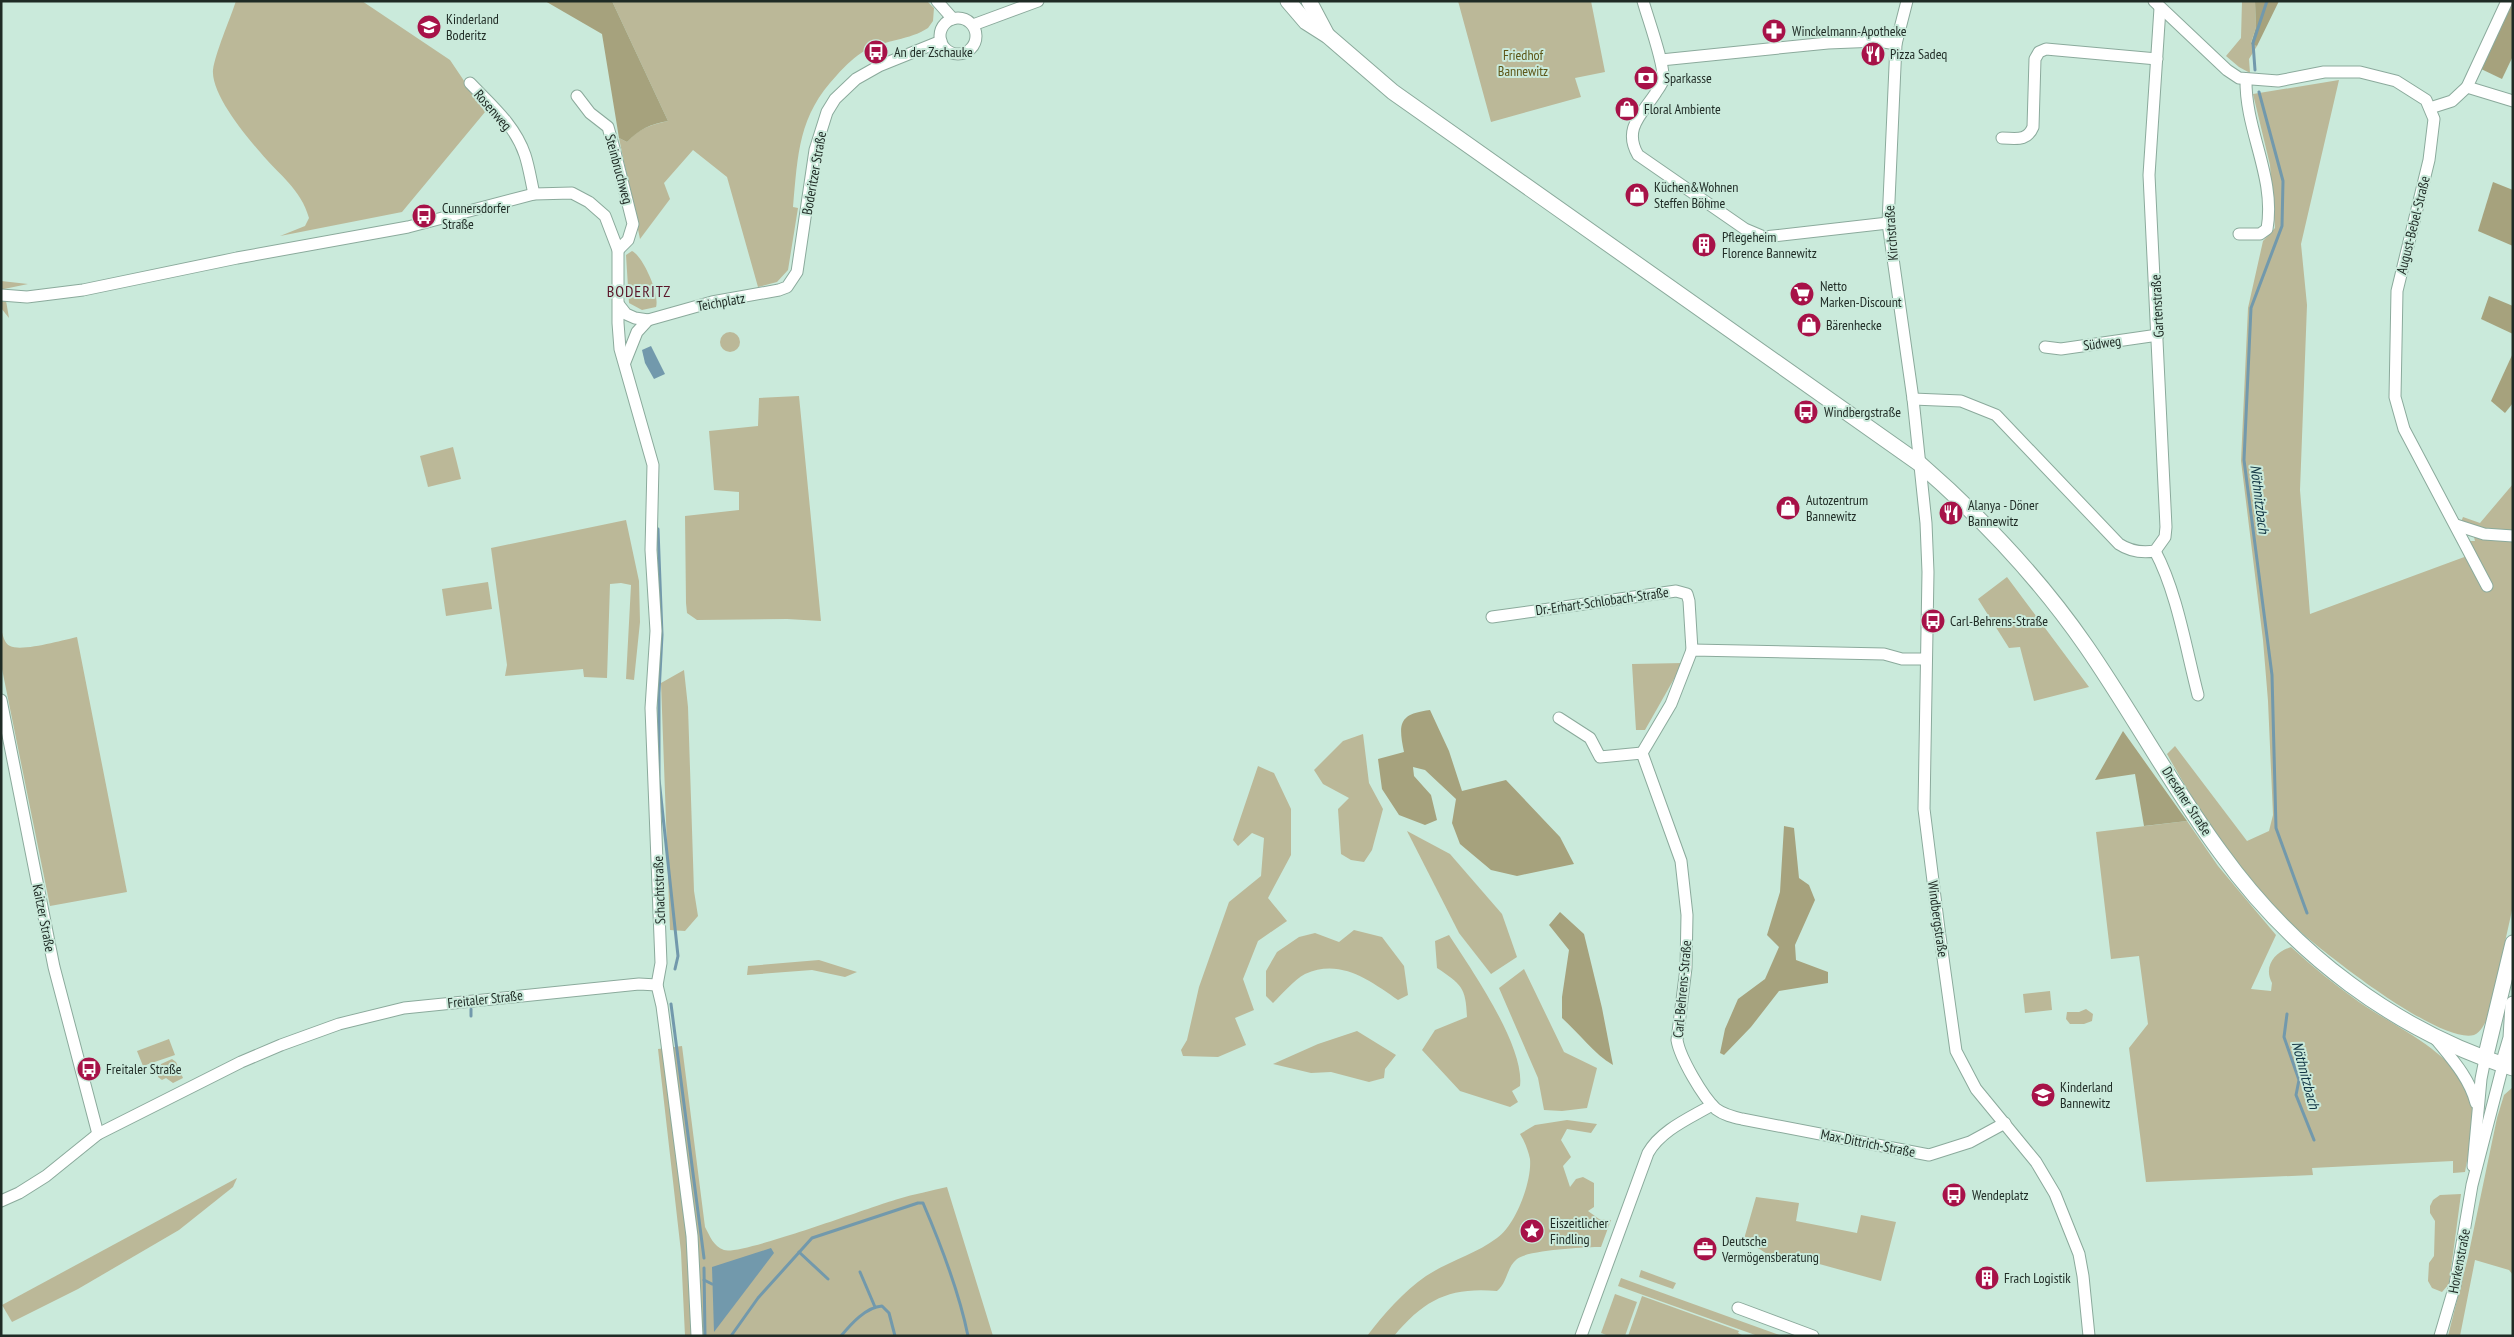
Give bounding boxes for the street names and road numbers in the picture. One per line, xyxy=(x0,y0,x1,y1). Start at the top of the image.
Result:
street label: Rosenweg xyxy=(470,86,516,134)
street label: Boderitzer Straße xyxy=(798,130,830,216)
street label: Steinbruchweg xyxy=(601,132,637,206)
street label: August-Bebel-Straße xyxy=(2392,174,2434,276)
street label: Kirchstraße xyxy=(1880,204,1902,261)
street label: Gartenstraße xyxy=(2146,274,2168,338)
street label: Teichplatz xyxy=(695,289,747,315)
street label: Südweg xyxy=(2082,331,2122,355)
street label: Dr.-Erhart-Schlobach-Straße xyxy=(1534,583,1670,619)
street label: Dresdner Straße xyxy=(2158,763,2216,839)
street label: Schachtstraße xyxy=(649,855,669,924)
street label: Windbergstraße xyxy=(1924,880,1952,959)
street label: Kaitzer Straße xyxy=(29,883,59,954)
street label: Carl-Behrens-Straße xyxy=(1669,939,1695,1039)
street label: Freitaler Straße xyxy=(446,986,524,1012)
street label: Max-Dittrich-Straße xyxy=(1819,1125,1917,1161)
street label: Horkenstraße xyxy=(2444,1227,2474,1295)

